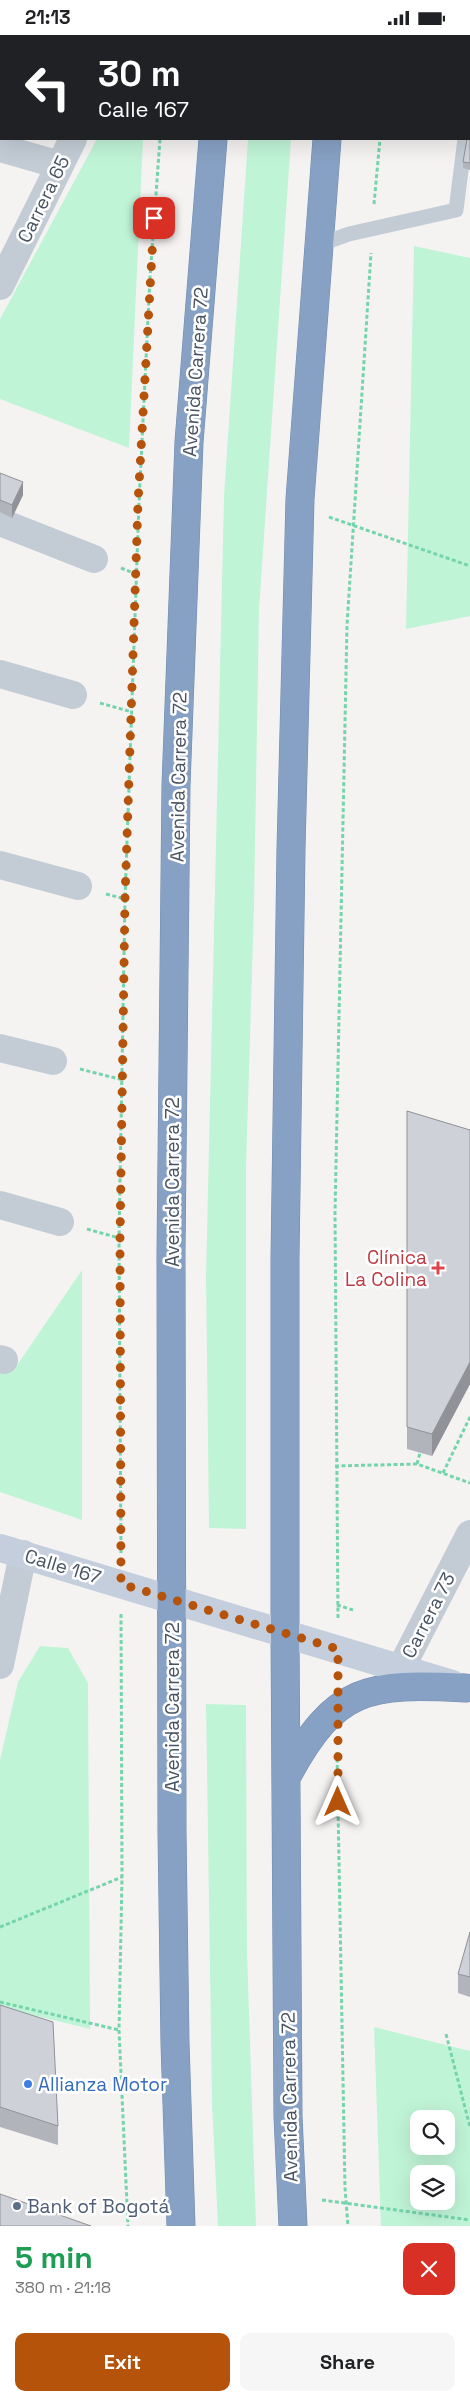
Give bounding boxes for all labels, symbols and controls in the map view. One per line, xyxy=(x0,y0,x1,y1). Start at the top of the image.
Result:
text: 21:13 xyxy=(25,5,71,30)
text: 30 m xyxy=(98,52,181,96)
icon: left xyxy=(15,55,80,120)
text: Calle 167 xyxy=(98,95,189,123)
street label: Carrera 65 xyxy=(12,151,75,247)
pin xyxy=(133,197,175,239)
icon: arrive xyxy=(140,204,168,232)
street label: Avenida Carrera 72 xyxy=(177,286,214,458)
street label: Avenida Carrera 72 xyxy=(165,692,192,862)
street label: Avenida Carrera 72 xyxy=(160,1097,185,1267)
place label: Clínica La Colina xyxy=(345,1245,427,1292)
marker: Clínica La Colina xyxy=(431,1261,445,1275)
street label: Calle 167 xyxy=(22,1543,104,1590)
street label: Carrera 73 xyxy=(396,1568,461,1662)
street label: Avenida Carrera 72 xyxy=(160,1622,185,1792)
position arrow xyxy=(311,1775,363,1827)
street label: Avenida Carrera 72 xyxy=(276,2012,303,2182)
place label: Allianza Motor xyxy=(38,2072,167,2097)
marker: Allianza Motor xyxy=(22,2078,34,2090)
map controls xyxy=(410,2110,455,2210)
button: search xyxy=(410,2110,455,2155)
button: layers xyxy=(410,2165,455,2210)
place label: Bank of Bogotá xyxy=(27,2194,169,2219)
marker: Bank of Bogotá xyxy=(11,2200,23,2212)
text: 5 min xyxy=(15,2238,93,2277)
button: close xyxy=(403,2243,455,2295)
text: 380 m · 21:18 xyxy=(15,2277,111,2298)
button: Exit xyxy=(15,2333,230,2391)
button: Share xyxy=(240,2333,455,2391)

